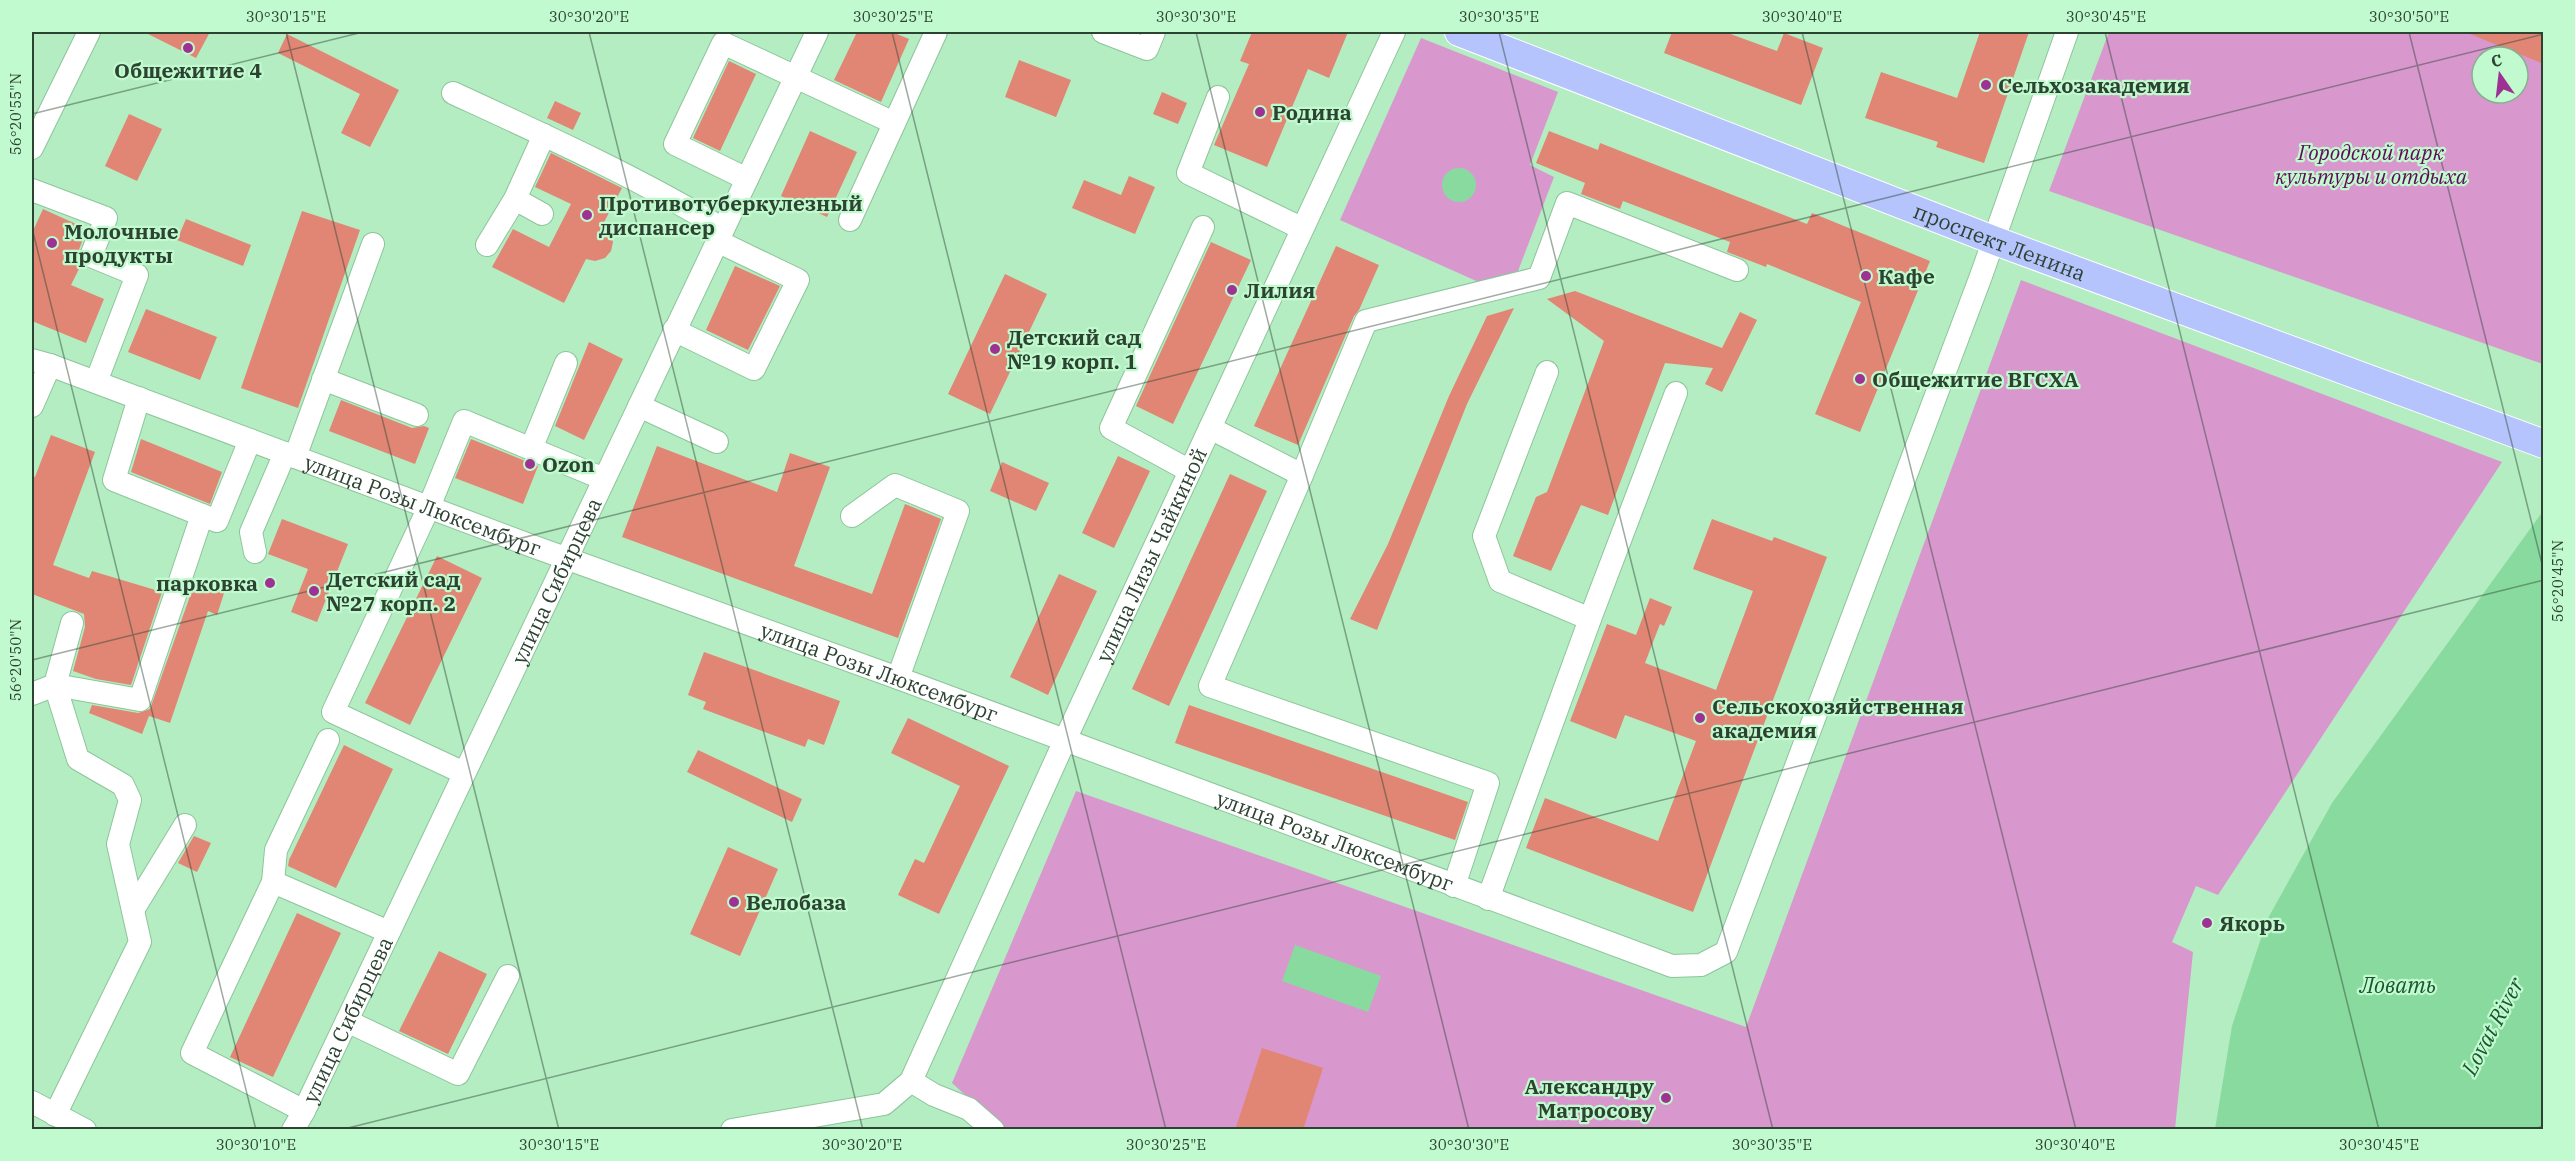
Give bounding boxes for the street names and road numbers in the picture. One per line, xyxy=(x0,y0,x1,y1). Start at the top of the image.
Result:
street label: проспект Ленина xyxy=(1910,196,2090,287)
street label: улица Лизы Чайкиной xyxy=(1089,443,1213,667)
street label: улица Розы Люксембург xyxy=(301,448,545,562)
street label: улица Сибирцева xyxy=(505,493,608,669)
street label: улица Розы Люксембург xyxy=(757,616,1002,728)
street label: улица Розы Люксембург xyxy=(1213,784,1458,898)
street label: улица Сибирцева xyxy=(296,932,399,1108)

